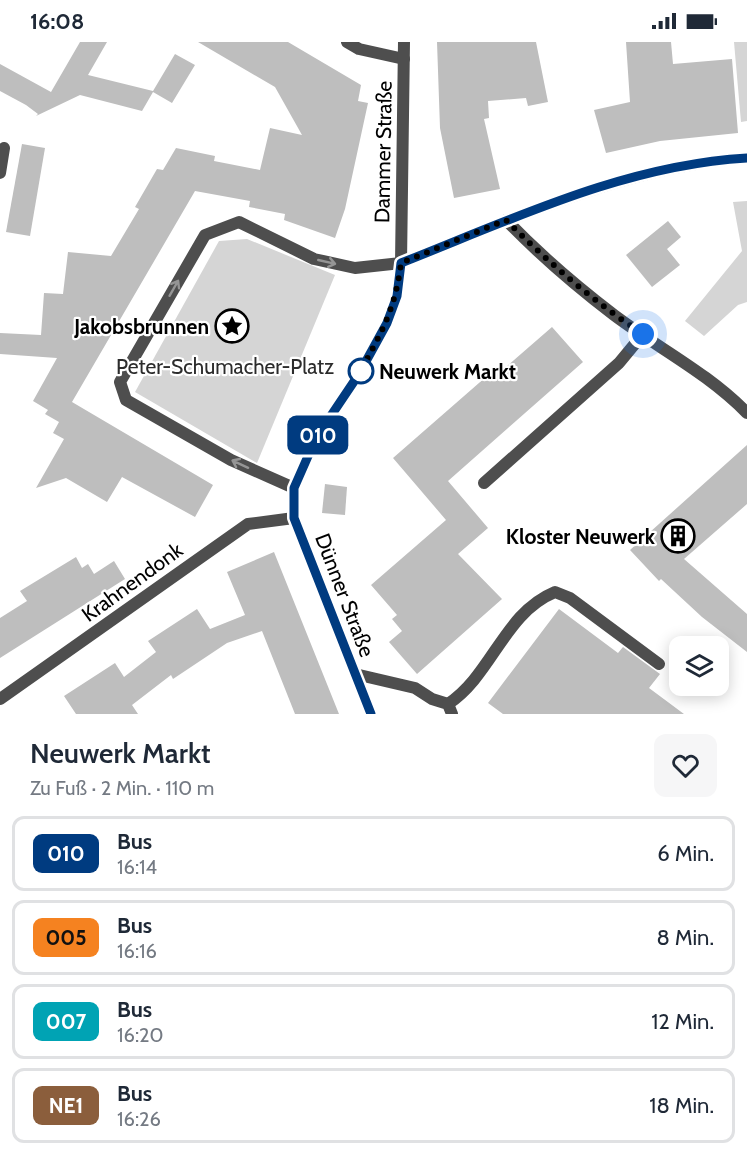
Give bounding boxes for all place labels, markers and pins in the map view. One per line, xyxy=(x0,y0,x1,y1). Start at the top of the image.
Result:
place icon: Jakobsbrunnen xyxy=(214,308,250,344)
place label: Jakobsbrunnen xyxy=(73,314,209,339)
marker: Neuwerk Markt xyxy=(348,358,374,384)
place label: Neuwerk Markt xyxy=(379,359,516,384)
building icon: Kloster Neuwerk xyxy=(660,518,696,554)
place label: Kloster Neuwerk xyxy=(506,524,656,549)

